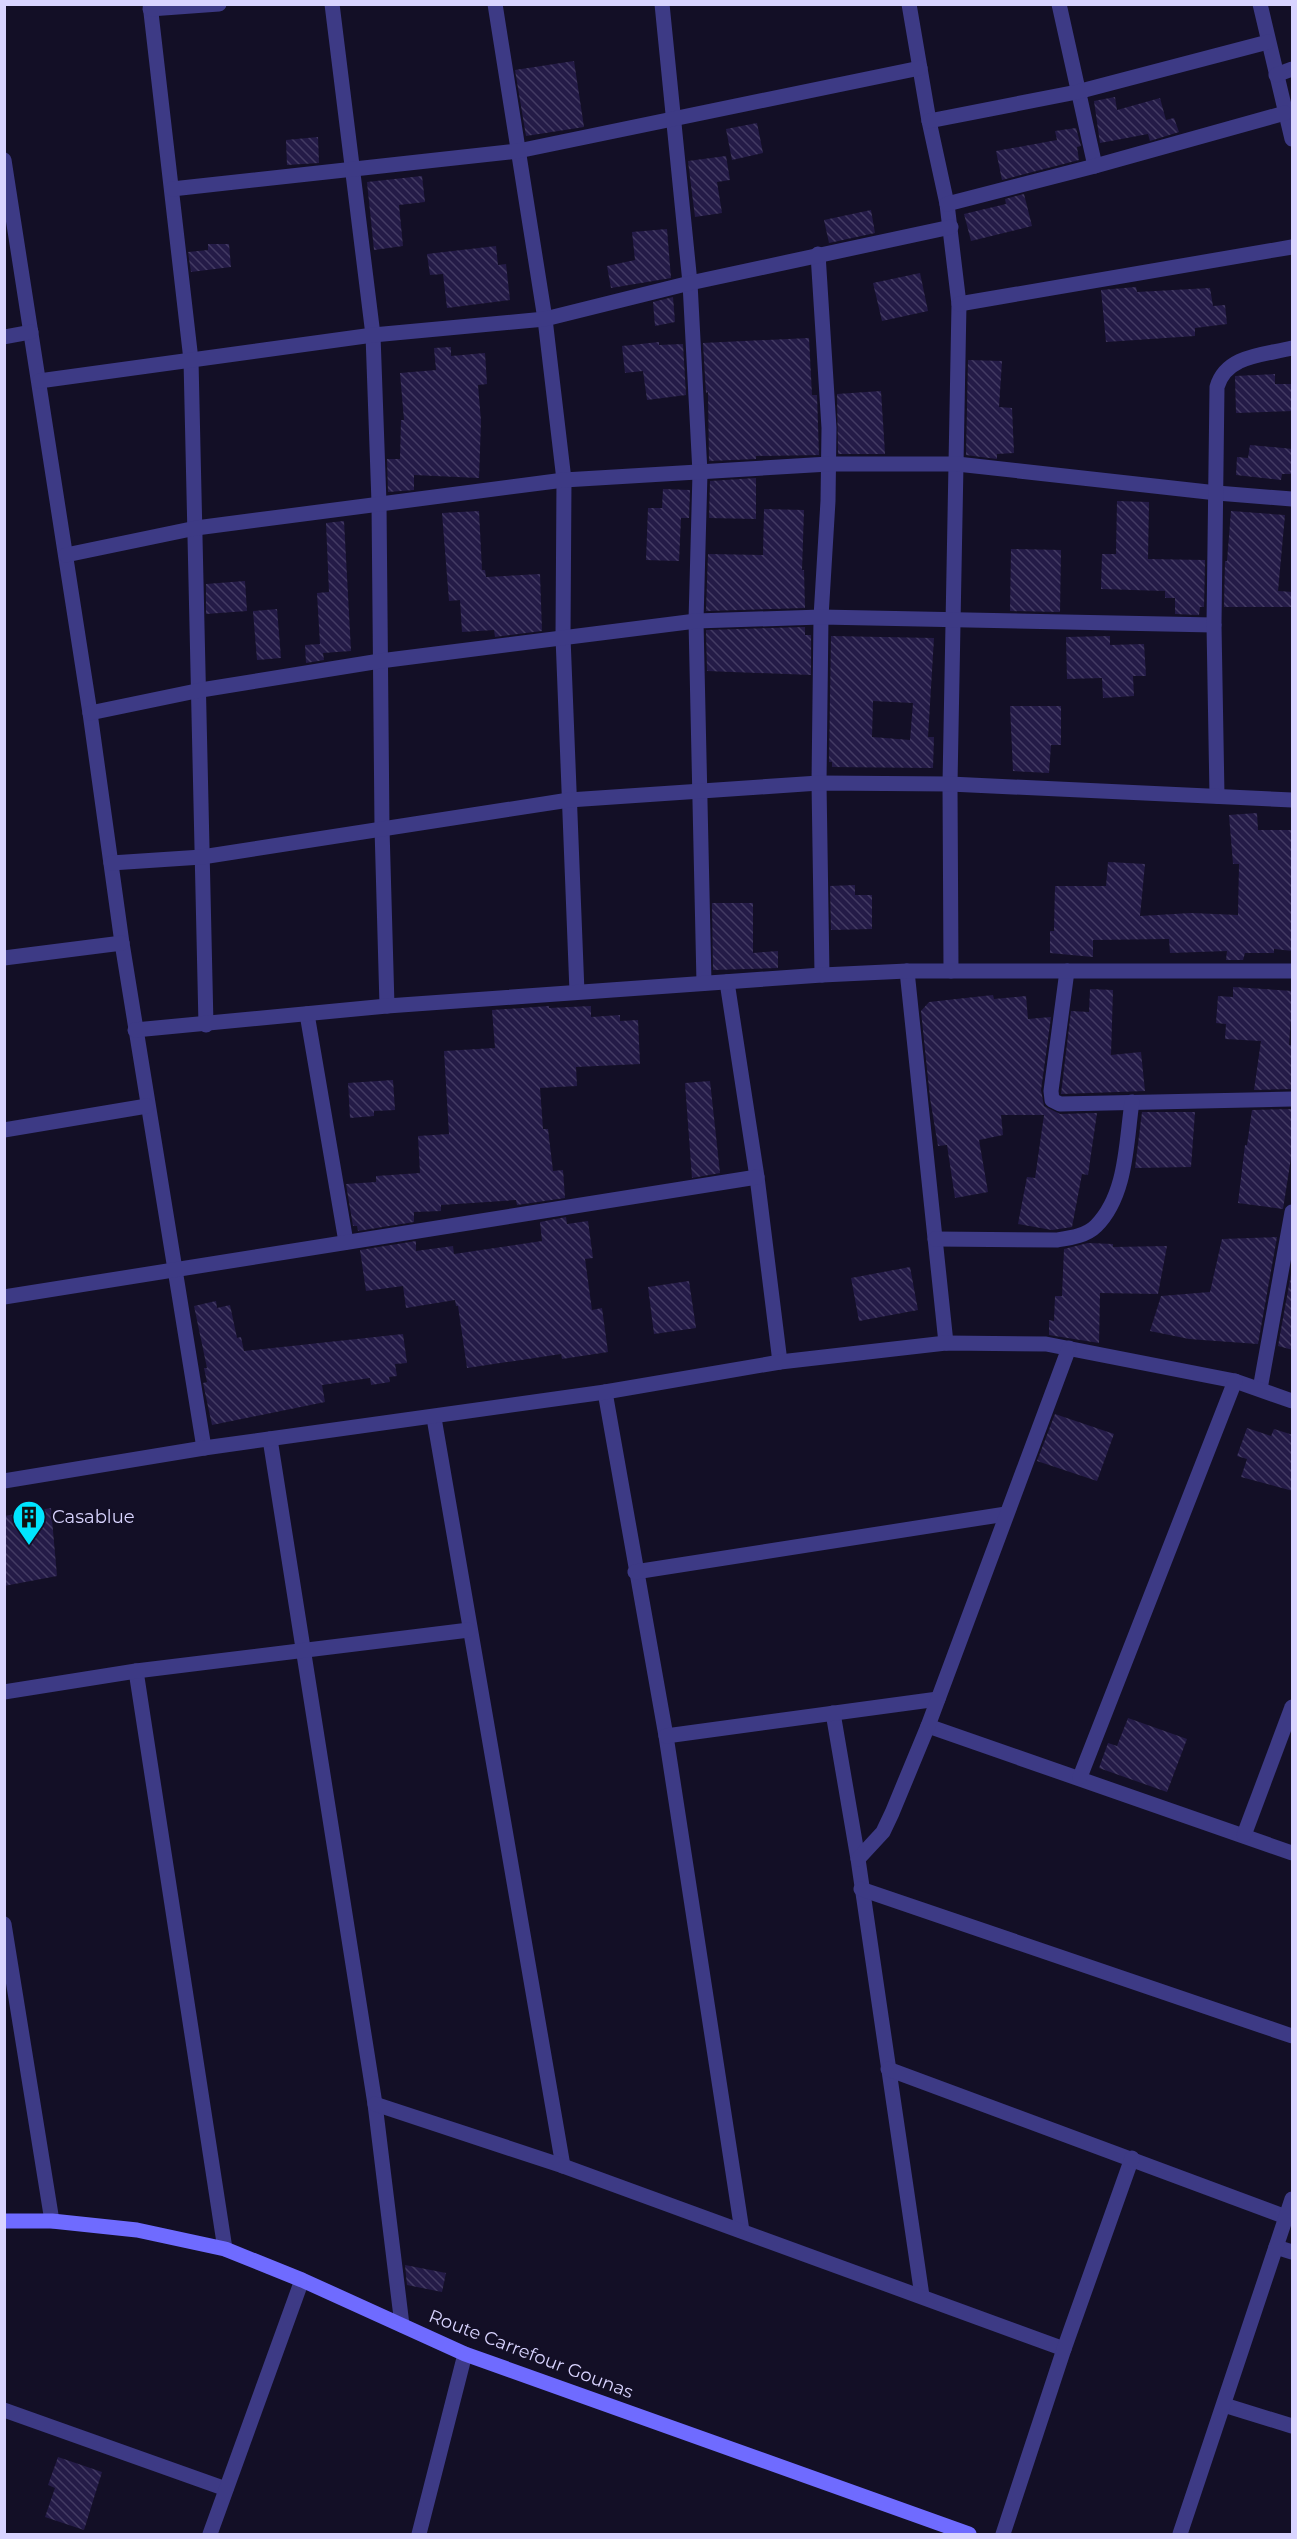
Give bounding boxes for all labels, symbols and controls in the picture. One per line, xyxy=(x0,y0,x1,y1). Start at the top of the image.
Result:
building icon: Casablue xyxy=(11,1499,47,1546)
place label: Casablue xyxy=(52,1506,135,1528)
street label: Route Carrefour Gounas xyxy=(426,2305,637,2403)

